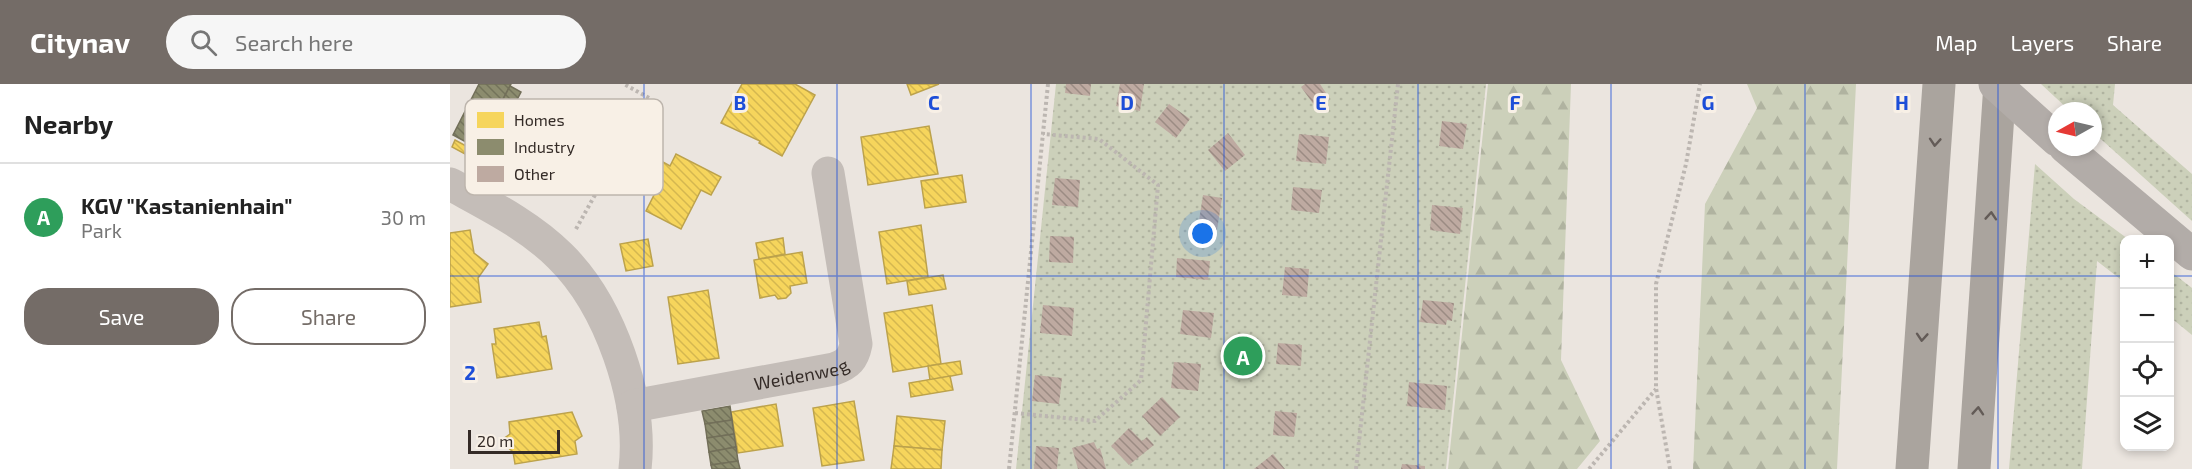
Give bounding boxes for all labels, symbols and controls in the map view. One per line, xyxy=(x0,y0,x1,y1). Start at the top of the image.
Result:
search box xyxy=(166,15,586,69)
text: Citynav xyxy=(30,25,130,59)
icon: search xyxy=(187,26,220,59)
text: Search here xyxy=(235,29,353,55)
text: Map xyxy=(1935,30,1977,55)
text: Layers xyxy=(2010,30,2074,55)
text: Share xyxy=(2107,30,2162,55)
text: B xyxy=(734,90,746,114)
text: C xyxy=(928,90,940,114)
text: D xyxy=(1120,90,1134,114)
text: E xyxy=(1315,90,1327,114)
text: F xyxy=(1509,90,1521,114)
text: G xyxy=(1702,90,1714,114)
text: H xyxy=(1895,90,1909,114)
legend xyxy=(465,99,663,195)
north arrow xyxy=(2048,102,2102,156)
text: Nearby xyxy=(24,108,113,139)
text: Homes xyxy=(514,110,565,129)
text: Industry xyxy=(514,137,575,156)
one-way arrow xyxy=(1929,138,1942,147)
text: Other xyxy=(514,164,556,183)
text: KGV "Kastanienhain" xyxy=(81,192,293,218)
text: A xyxy=(37,205,50,229)
text: 30 m xyxy=(381,205,426,229)
one-way arrow xyxy=(1984,212,1997,221)
text: Park xyxy=(81,218,122,242)
your location xyxy=(1188,219,1217,248)
map controls xyxy=(2120,235,2174,451)
button: + xyxy=(2120,235,2174,289)
button: Save xyxy=(24,288,219,345)
button: Share xyxy=(231,288,426,345)
button: − xyxy=(2120,289,2174,343)
one-way arrow xyxy=(1915,332,1928,341)
pin: A xyxy=(1224,334,1262,378)
button: locate xyxy=(2120,343,2174,397)
street label: Weidenweg xyxy=(752,353,852,395)
text: 2 xyxy=(464,360,476,384)
button: layers xyxy=(2120,397,2174,451)
one-way arrow xyxy=(1971,406,1984,415)
scale bar xyxy=(468,427,560,454)
text: 20 m xyxy=(477,431,513,450)

